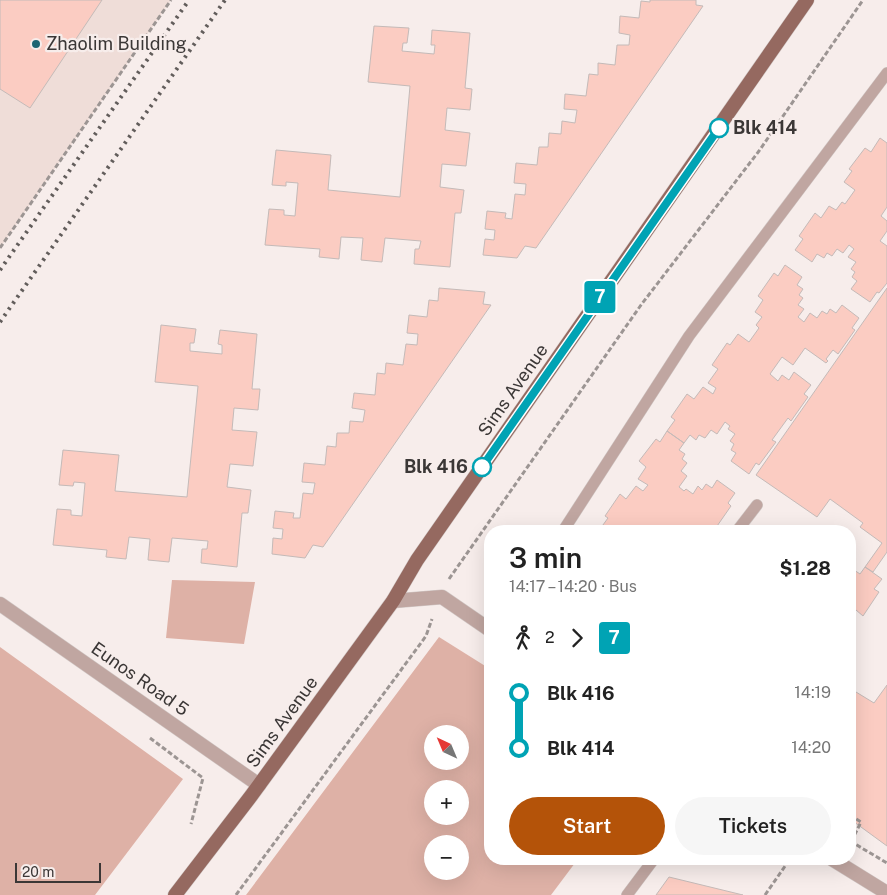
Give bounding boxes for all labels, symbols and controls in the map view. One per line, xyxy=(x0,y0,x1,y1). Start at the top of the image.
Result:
place label: Zhaolim Building xyxy=(46,33,187,54)
marker: Zhaolim Building xyxy=(30,38,42,50)
place label: Blk 414 xyxy=(733,117,797,138)
marker: Blk 414 xyxy=(709,118,729,138)
line badge: 7 xyxy=(584,281,616,313)
text: 7 xyxy=(594,286,606,307)
street label: Sims Avenue xyxy=(473,340,552,440)
place label: Blk 416 xyxy=(404,456,468,477)
marker: Blk 416 xyxy=(472,457,492,477)
text: 3 min xyxy=(509,541,582,574)
text: $1.28 xyxy=(780,557,831,579)
text: 14:17 – 14:20 · Bus xyxy=(509,577,637,596)
icon: walk xyxy=(509,624,537,652)
icon: forward xyxy=(563,624,591,652)
text: 7 xyxy=(609,627,620,648)
text: 2 xyxy=(545,628,555,647)
street label: Eunos Road 5 xyxy=(88,637,193,720)
street label: Sims Avenue xyxy=(242,672,322,771)
text: Blk 416 xyxy=(547,682,615,704)
text: 14:19 xyxy=(794,683,831,702)
north arrow xyxy=(424,725,469,770)
map controls xyxy=(424,725,469,880)
text: Blk 414 xyxy=(547,737,615,759)
text: 14:20 xyxy=(791,738,831,757)
button: + xyxy=(424,780,469,825)
button: Start xyxy=(509,797,665,855)
button: Tickets xyxy=(675,797,831,855)
button: − xyxy=(424,835,469,880)
scale bar xyxy=(15,860,101,883)
text: 20 m xyxy=(22,864,54,880)

